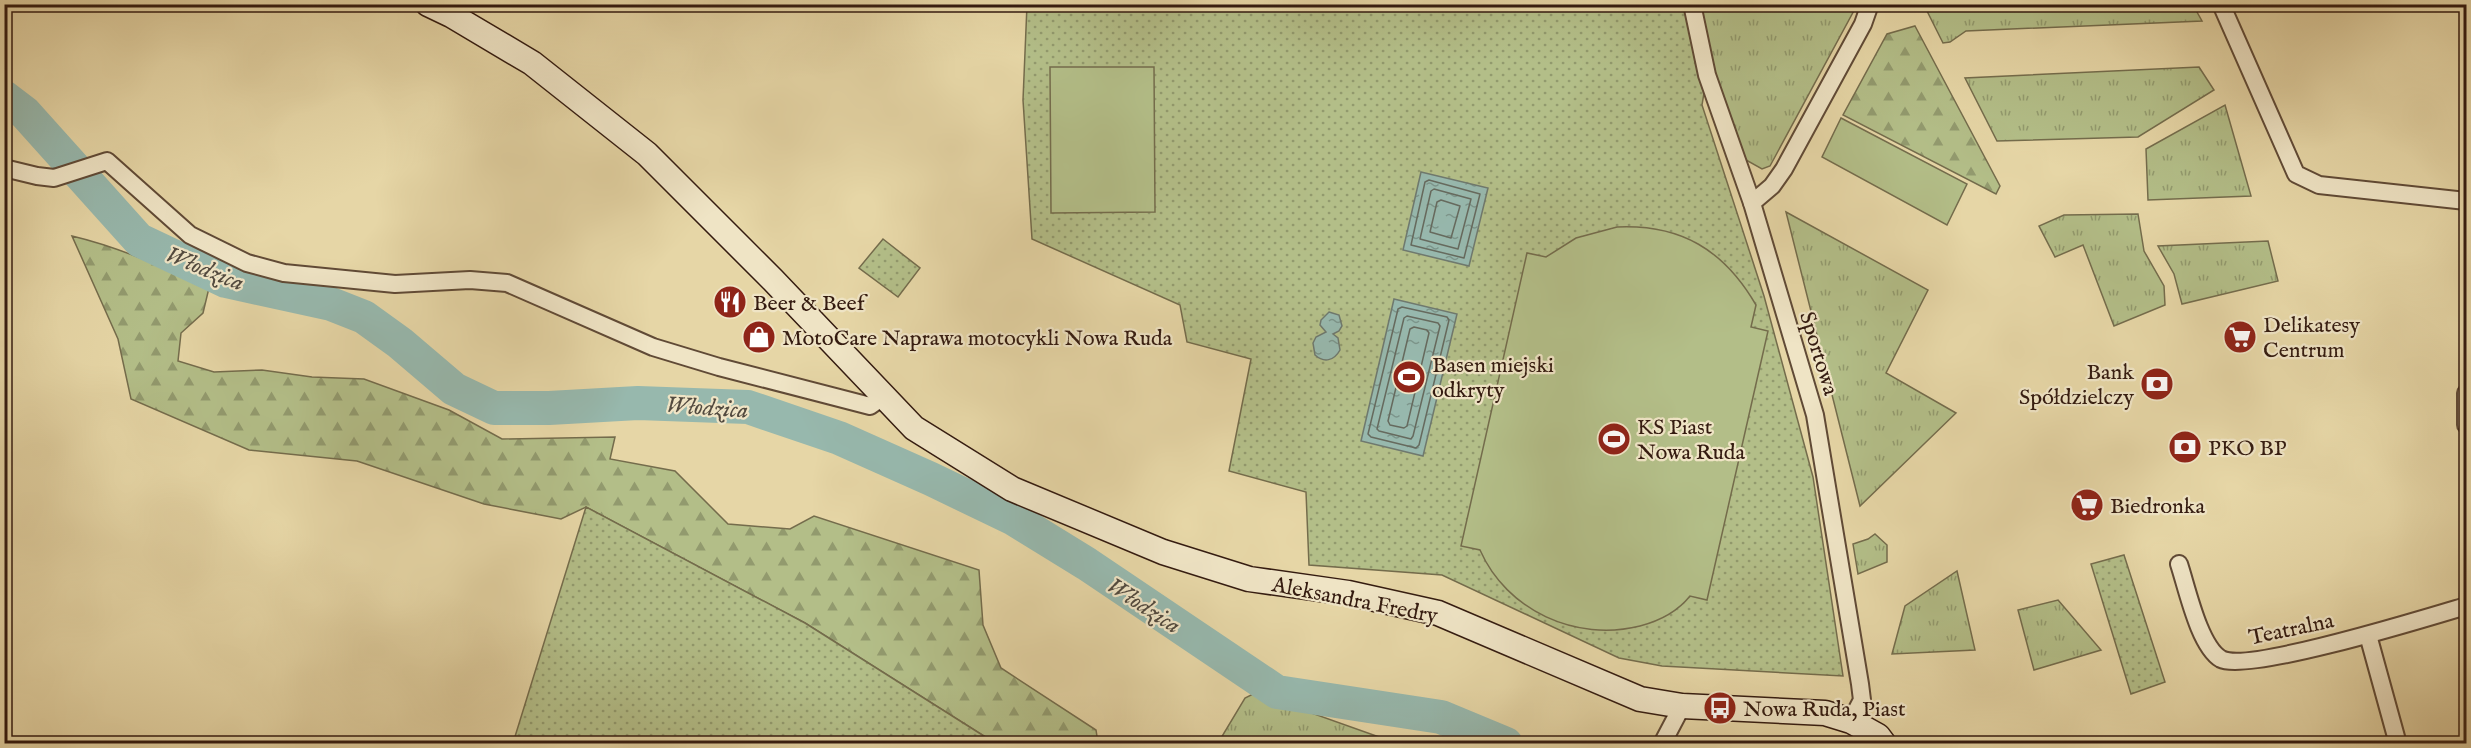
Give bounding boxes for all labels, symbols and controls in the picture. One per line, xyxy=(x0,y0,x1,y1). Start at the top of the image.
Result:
water label: Włodzica xyxy=(160,240,248,299)
restaurant icon: Beer & Beef xyxy=(712,284,748,320)
place label: Beer & Beef xyxy=(753,290,869,318)
street label: Sportowa xyxy=(1792,308,1844,399)
place label: Delikatesy Centrum xyxy=(2263,312,2360,365)
shop icon: MotoCare Naprawa motocykli Nowa Ruda xyxy=(741,319,777,355)
supermarket icon: Delikatesy Centrum xyxy=(2222,319,2258,355)
place label: MotoCare Naprawa motocykli Nowa Ruda xyxy=(782,325,1173,353)
place label: Basen miejski odkryty xyxy=(1432,352,1554,405)
sports icon: Basen miejski odkryty xyxy=(1391,359,1427,395)
place label: Bank Spółdzielczy xyxy=(2019,359,2134,412)
bank icon: Bank Spółdzielczy xyxy=(2139,366,2175,402)
water label: Włodzica xyxy=(665,390,749,427)
place label: KS Piast Nowa Ruda xyxy=(1637,414,1746,467)
sports icon: KS Piast Nowa Ruda xyxy=(1596,421,1632,457)
bank icon: PKO BP xyxy=(2167,429,2203,465)
place label: PKO BP xyxy=(2208,435,2287,463)
supermarket icon: Biedronka xyxy=(2069,487,2105,523)
place label: Biedronka xyxy=(2110,493,2206,521)
water label: Włodzica xyxy=(1100,571,1186,642)
street label: Aleksandra Fredry xyxy=(1268,571,1440,631)
street label: Teatralna xyxy=(2246,607,2337,653)
bus stop icon: Nowa Ruda, Piast xyxy=(1702,690,1738,726)
place label: Nowa Ruda, Piast xyxy=(1743,696,1906,724)

